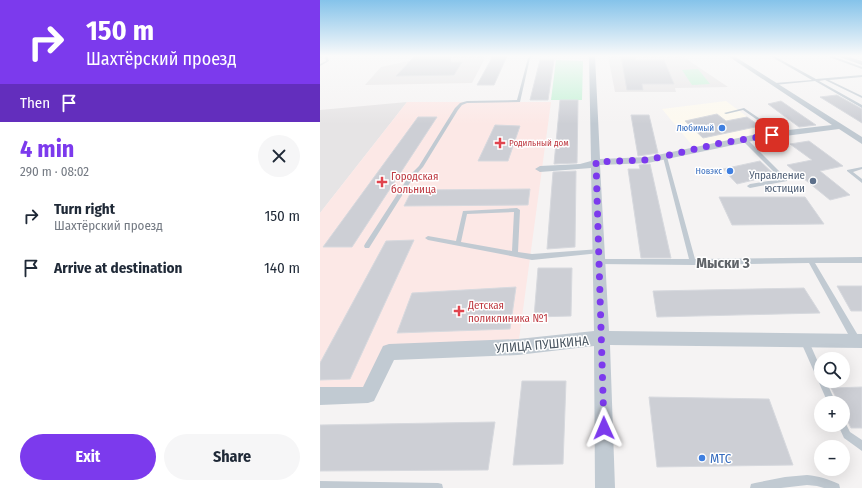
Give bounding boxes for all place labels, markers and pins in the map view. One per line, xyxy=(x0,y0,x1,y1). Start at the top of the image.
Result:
pin xyxy=(755,118,789,152)
place label: Любимый xyxy=(677,123,714,133)
marker: Любимый xyxy=(717,123,727,133)
marker: Родильный дом xyxy=(494,137,506,149)
place label: Родильный дом xyxy=(509,138,569,148)
place label: Новэкс xyxy=(696,166,722,176)
marker: Новэкс xyxy=(725,166,735,176)
place label: Управление юстиции xyxy=(748,169,805,195)
place label: Городская больница xyxy=(391,170,438,196)
marker: Городская больница xyxy=(376,176,388,188)
marker: Управление юстиции xyxy=(808,176,818,186)
place label: Детская поликлиника №1 xyxy=(467,299,548,325)
marker: Детская поликлиника №1 xyxy=(453,305,465,317)
place label: МТС xyxy=(710,451,732,466)
marker: МТС xyxy=(697,453,707,463)

